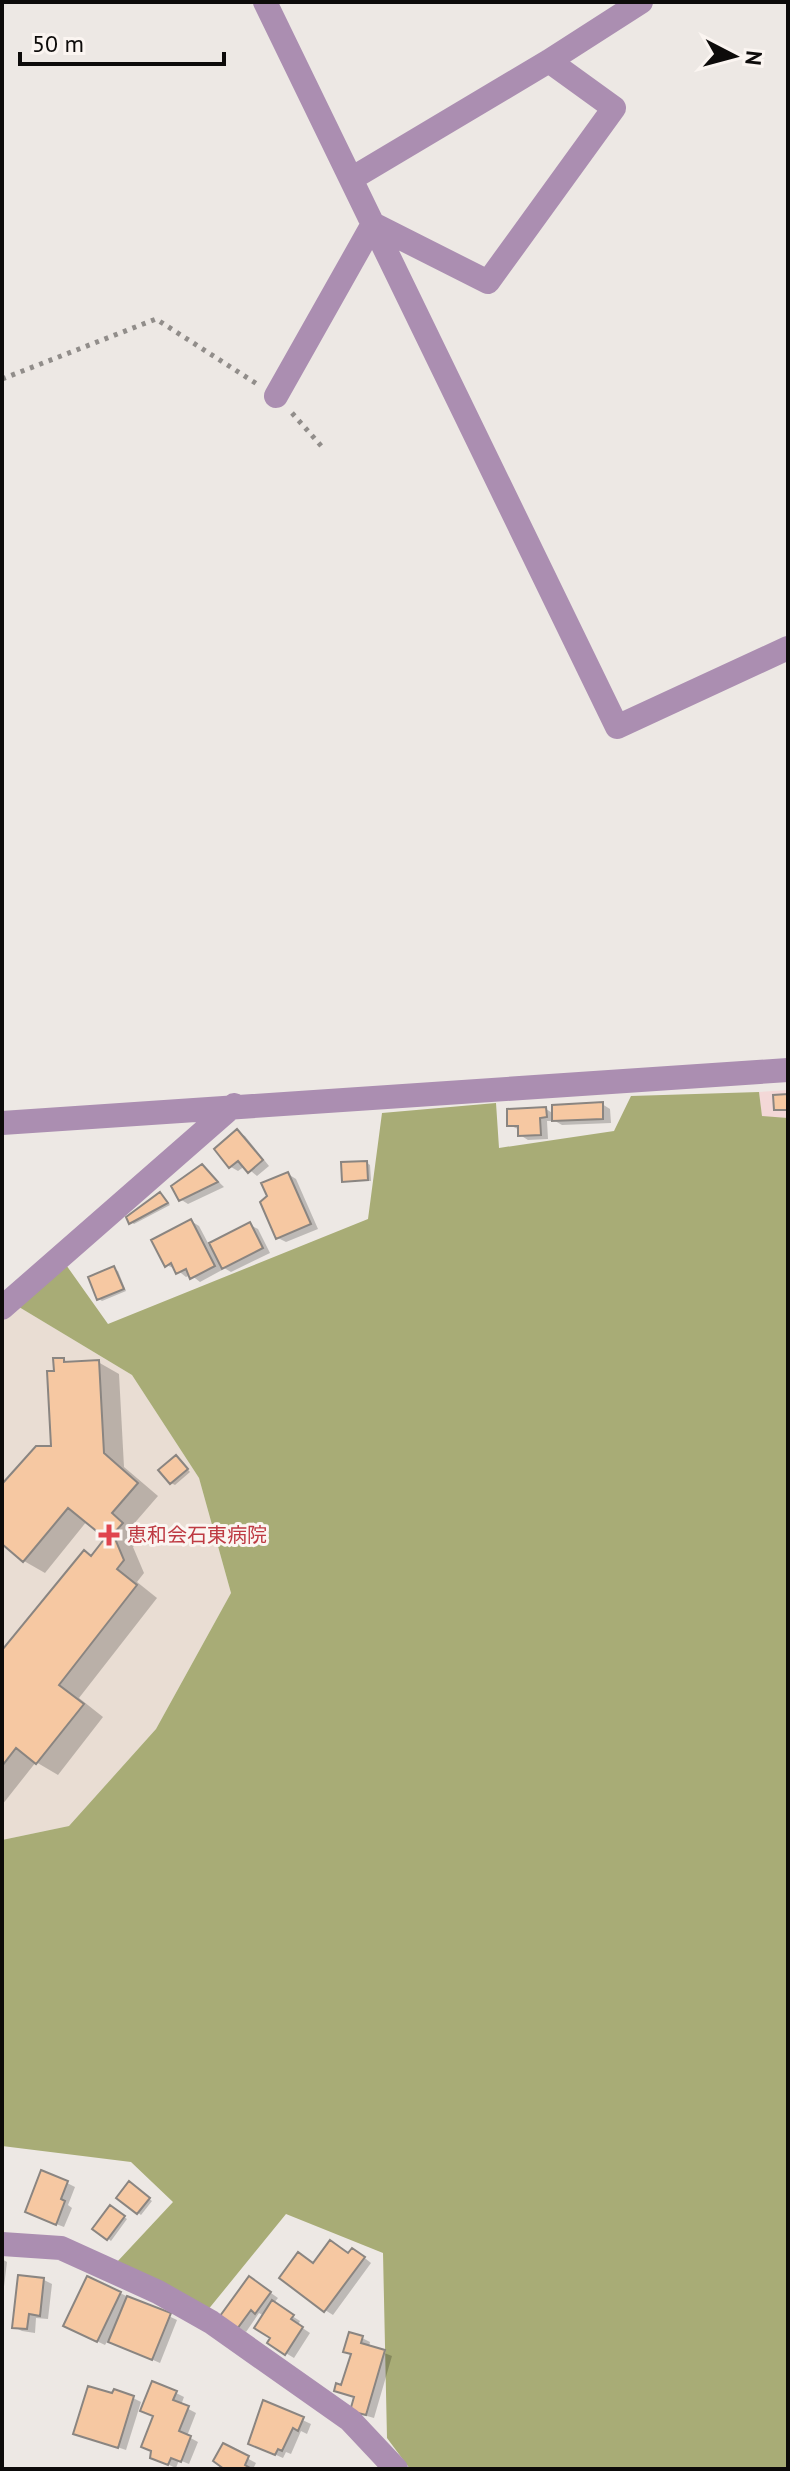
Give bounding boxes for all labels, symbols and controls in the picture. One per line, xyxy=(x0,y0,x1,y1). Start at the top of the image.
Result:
scale bar xyxy=(20,16,224,66)
north arrow xyxy=(694,16,774,96)
text: 50 m xyxy=(32,28,84,59)
text: N xyxy=(739,49,769,67)
place label: 恵和会石東病院 xyxy=(127,1522,267,1548)
marker: 恵和会石東病院 xyxy=(98,1524,120,1546)

